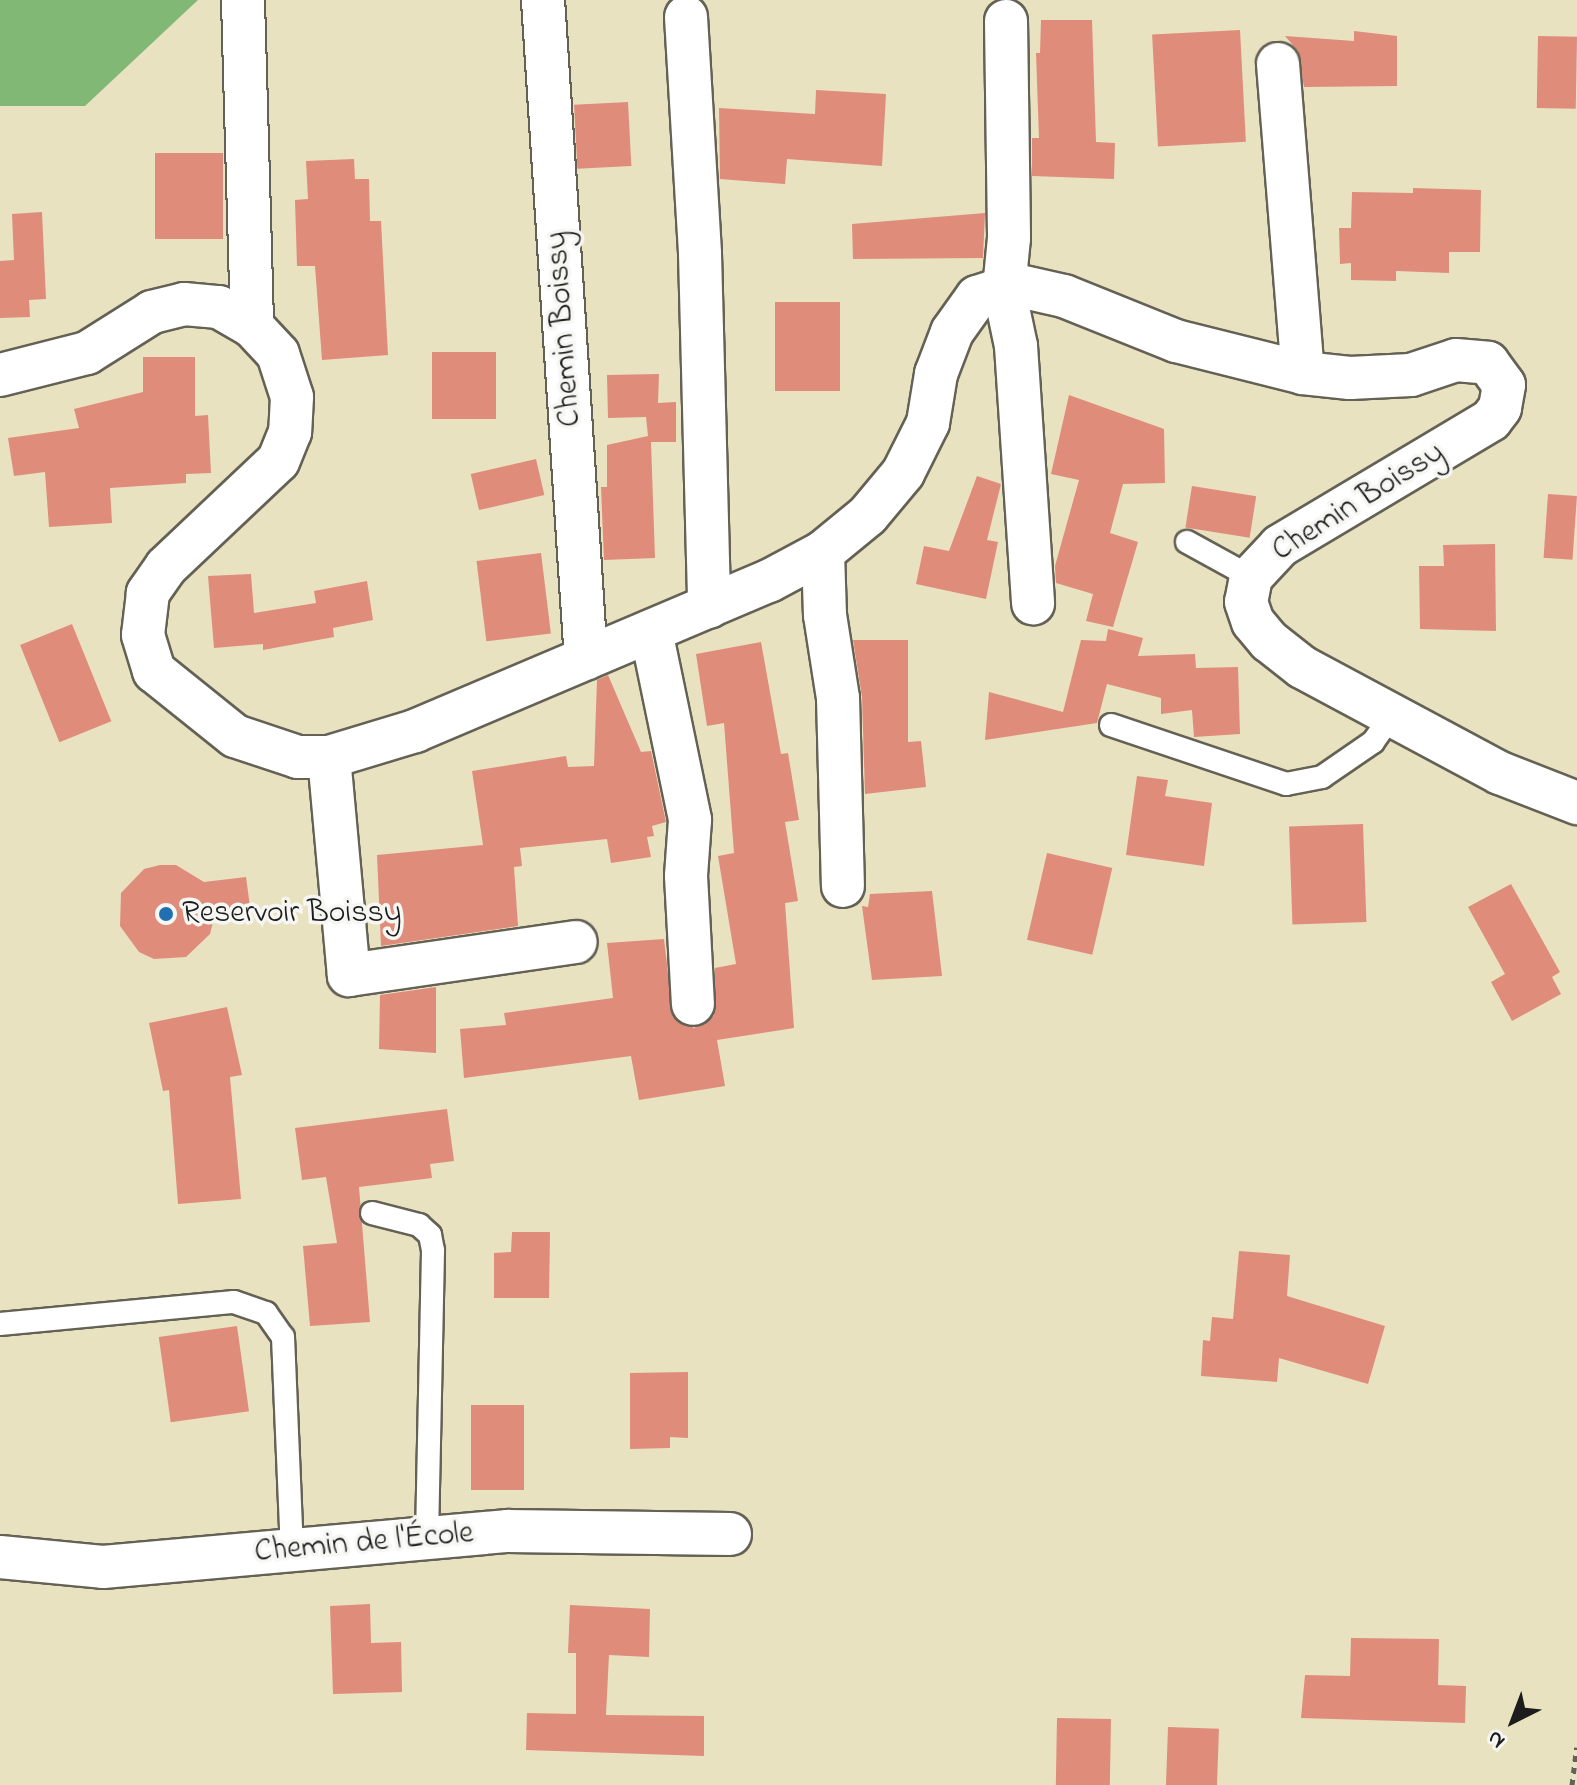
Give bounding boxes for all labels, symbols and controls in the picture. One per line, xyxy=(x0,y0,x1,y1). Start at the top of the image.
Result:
street label: Chemin Boissy xyxy=(539,230,591,428)
street label: Chemin Boissy xyxy=(1266,435,1452,571)
place label: Reservoir Boissy xyxy=(182,895,402,933)
marker: Reservoir Boissy xyxy=(157,905,175,923)
street label: Chemin de l'École xyxy=(253,1515,475,1573)
north arrow xyxy=(1473,1681,1553,1761)
text: N xyxy=(1481,1722,1513,1756)

